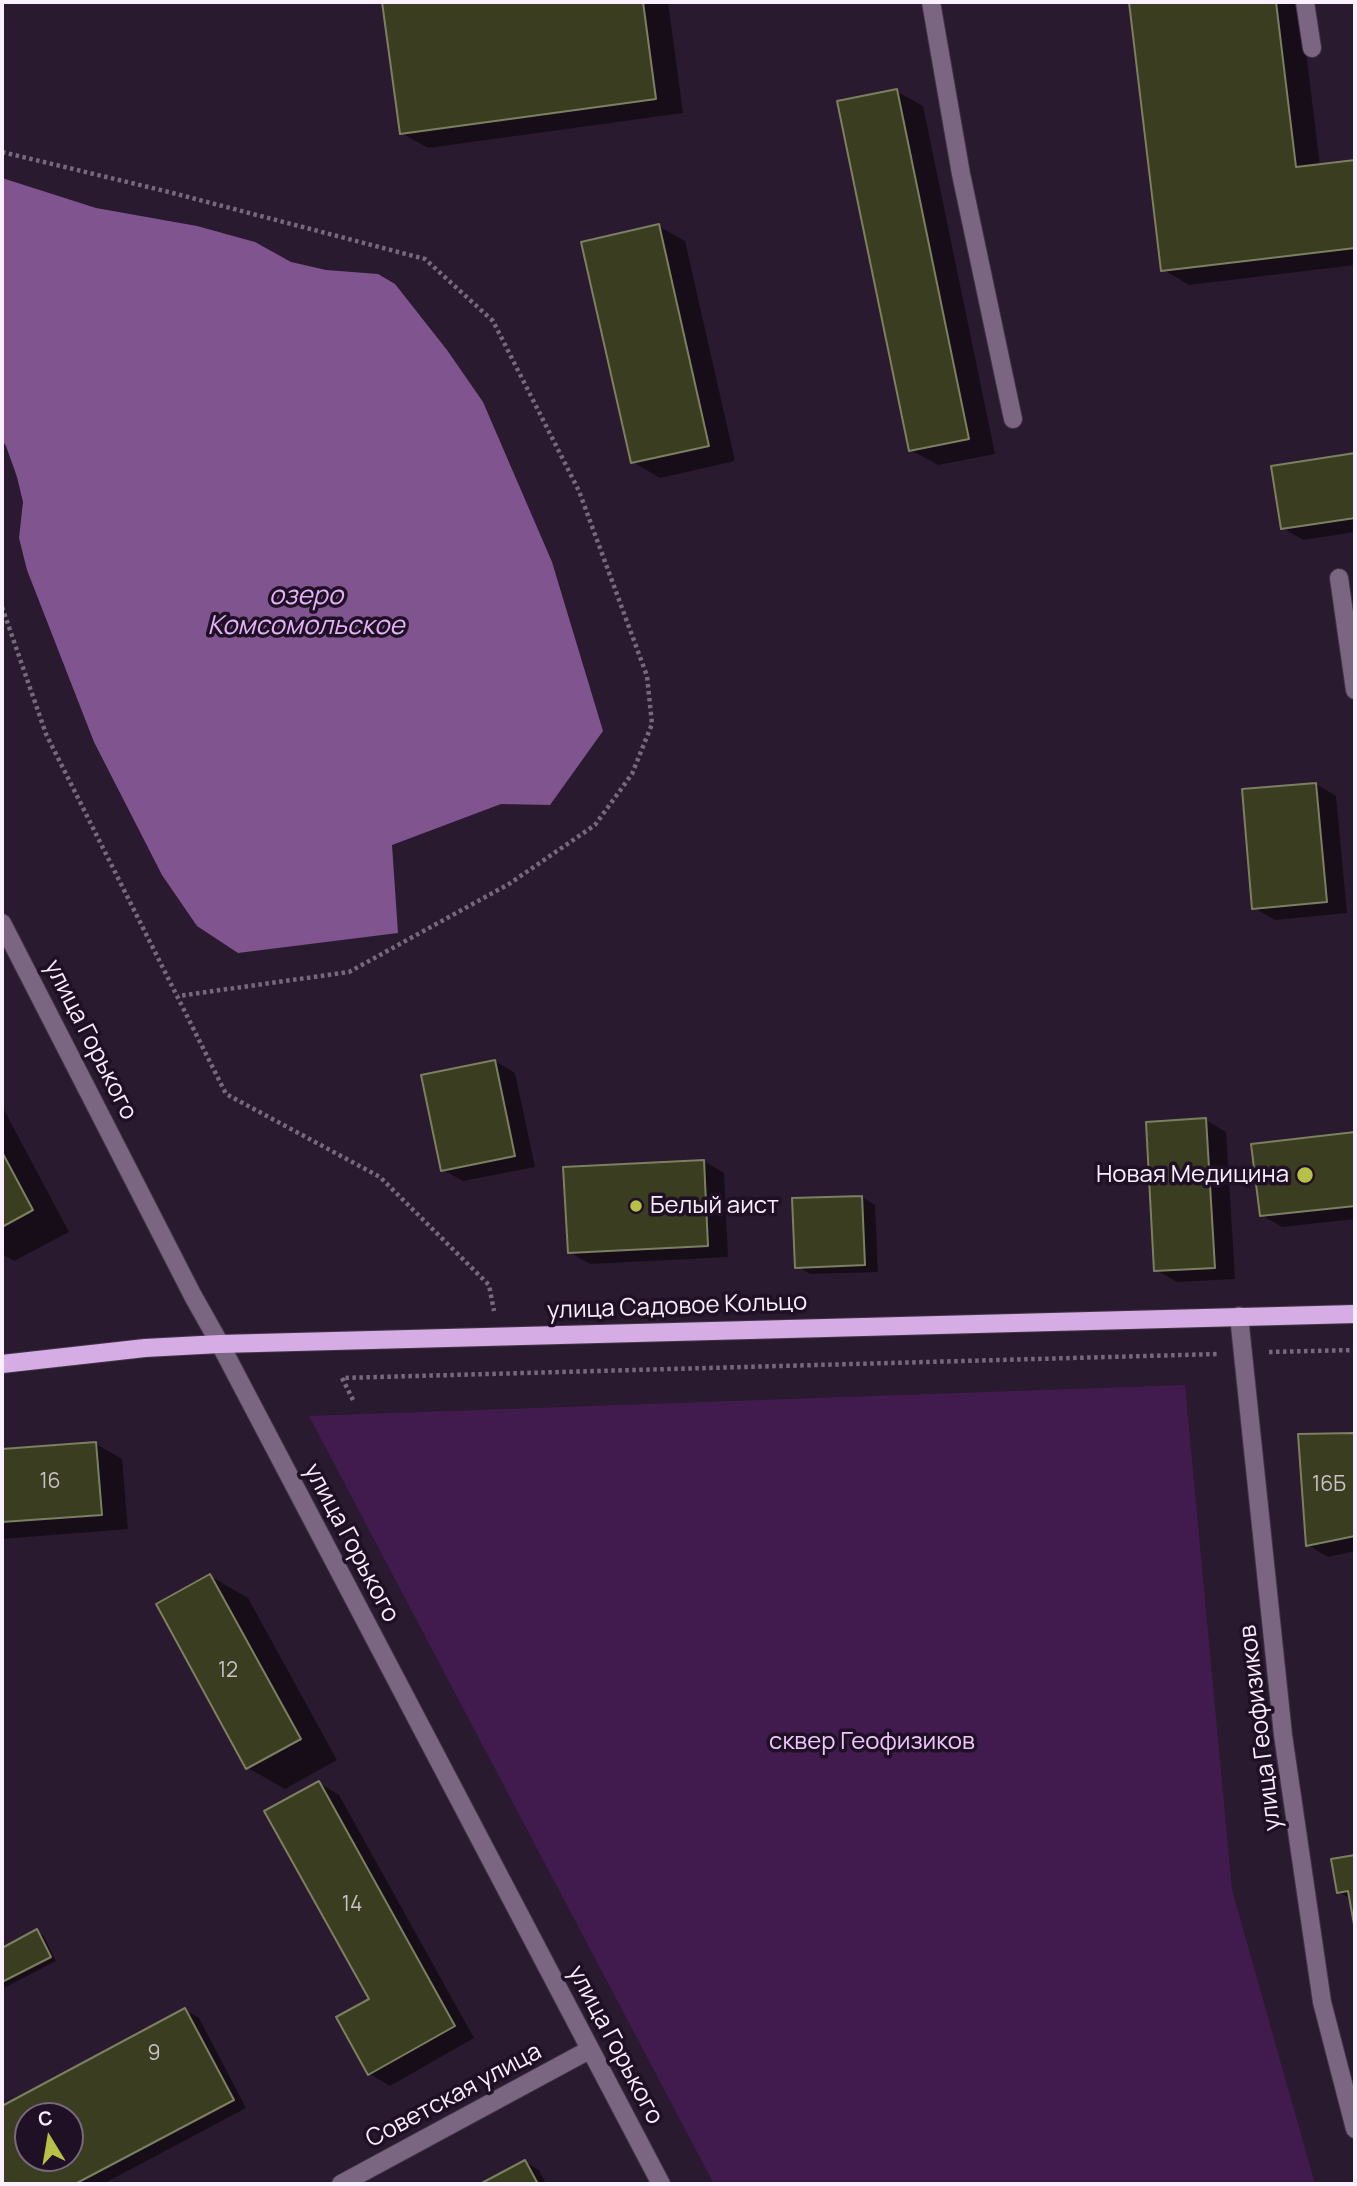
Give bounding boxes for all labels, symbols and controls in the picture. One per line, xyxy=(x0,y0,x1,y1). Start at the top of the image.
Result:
water label: озеро Комсомольское xyxy=(208,581,404,642)
street label: улица Горького xyxy=(37,955,143,1125)
place label: Новая Медицина xyxy=(1096,1161,1289,1189)
marker: Новая Медицина xyxy=(1295,1165,1315,1185)
place label: Белый аист xyxy=(650,1192,779,1220)
marker: Белый аист xyxy=(628,1198,644,1214)
street label: улица Садовое Кольцо xyxy=(546,1288,808,1326)
street label: улица Горького xyxy=(297,1459,405,1627)
house number: 16 xyxy=(39,1469,61,1495)
house number: 16Б xyxy=(1312,1472,1346,1498)
street label: улица Геофизиков xyxy=(1234,1623,1288,1833)
house number: 12 xyxy=(218,1658,238,1684)
park label: cквер Геофизиков xyxy=(769,1728,975,1756)
house number: 14 xyxy=(342,1892,362,1918)
street label: улица Горького xyxy=(561,1961,669,2129)
street label: Советская улица xyxy=(361,2038,547,2154)
house number: 9 xyxy=(147,2041,161,2067)
north arrow xyxy=(14,2102,84,2172)
text: С xyxy=(36,2104,55,2132)

